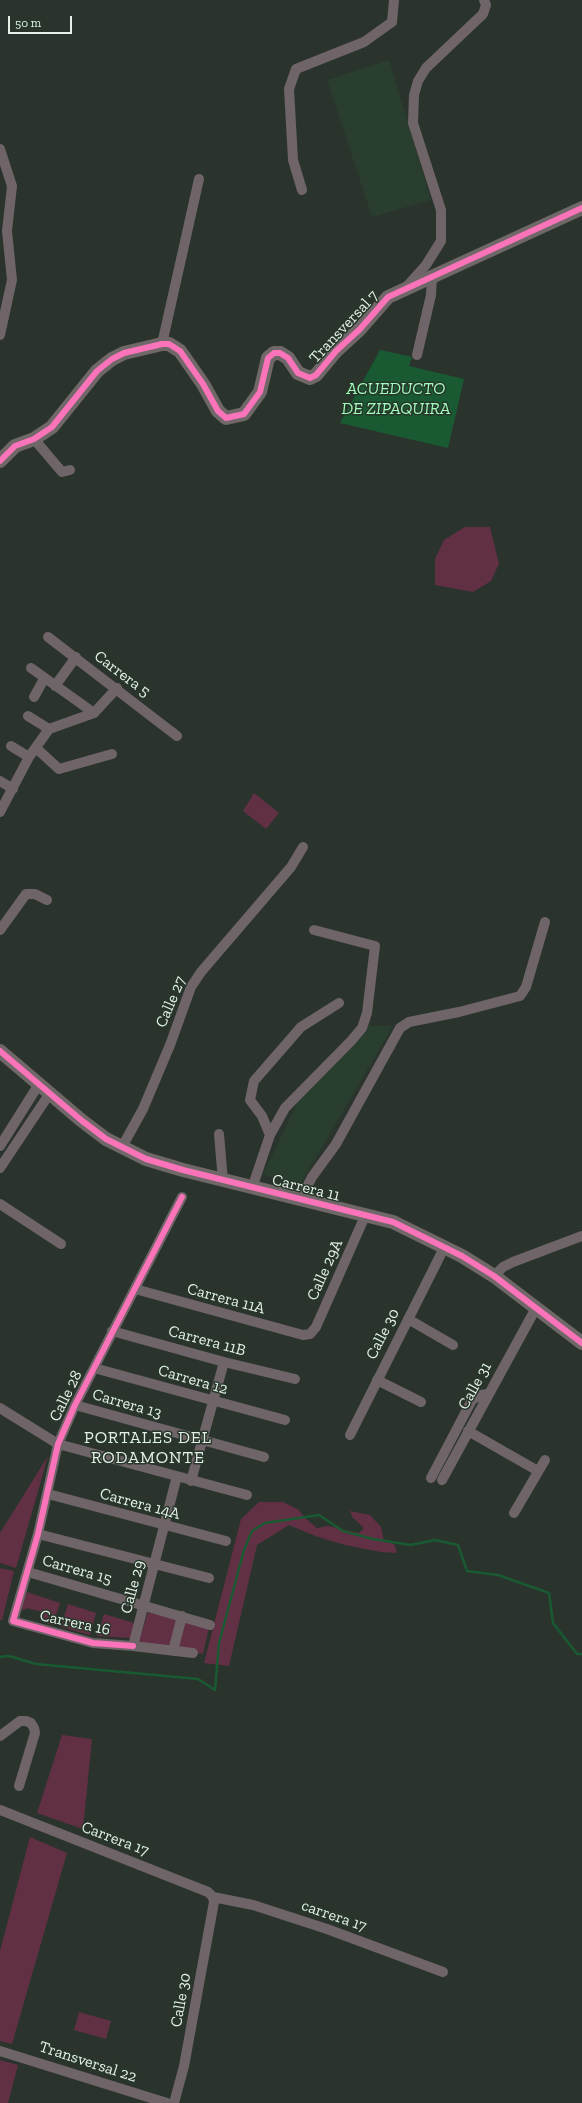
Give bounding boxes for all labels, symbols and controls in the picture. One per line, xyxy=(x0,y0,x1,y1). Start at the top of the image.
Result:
scale bar xyxy=(10,8,74,34)
text: 50 m xyxy=(15,16,41,30)
street label: Transversal 7 xyxy=(305,287,383,367)
water label: ACUEDUCTO DE ZIPAQUIRA xyxy=(342,379,450,419)
street label: Carrera 5 xyxy=(90,647,154,701)
street label: Calle 27 xyxy=(152,974,190,1030)
street label: Carrera 11 xyxy=(270,1170,342,1206)
street label: Calle 29A xyxy=(303,1236,347,1304)
street label: Carrera 11A xyxy=(185,1279,267,1319)
street label: Calle 30 xyxy=(362,1305,404,1363)
street label: Carrera 11B xyxy=(166,1321,248,1361)
street label: Calle 31 xyxy=(454,1359,496,1413)
street label: Carrera 12 xyxy=(156,1361,230,1399)
street label: Calle 28 xyxy=(45,1367,87,1425)
street label: Carrera 13 xyxy=(90,1385,164,1423)
district label: PORTALES DEL RODAMONTE xyxy=(84,1428,212,1468)
street label: Carrera 14A xyxy=(98,1484,182,1524)
street label: Carrera 15 xyxy=(40,1551,114,1589)
street label: Calle 29 xyxy=(117,1558,149,1616)
street label: Carrera 16 xyxy=(38,1606,112,1640)
street label: Carrera 17 xyxy=(79,1817,151,1861)
street label: carrera 17 xyxy=(299,1896,369,1936)
street label: Calle 30 xyxy=(167,1971,195,2029)
street label: Transversal 22 xyxy=(37,2037,139,2087)

